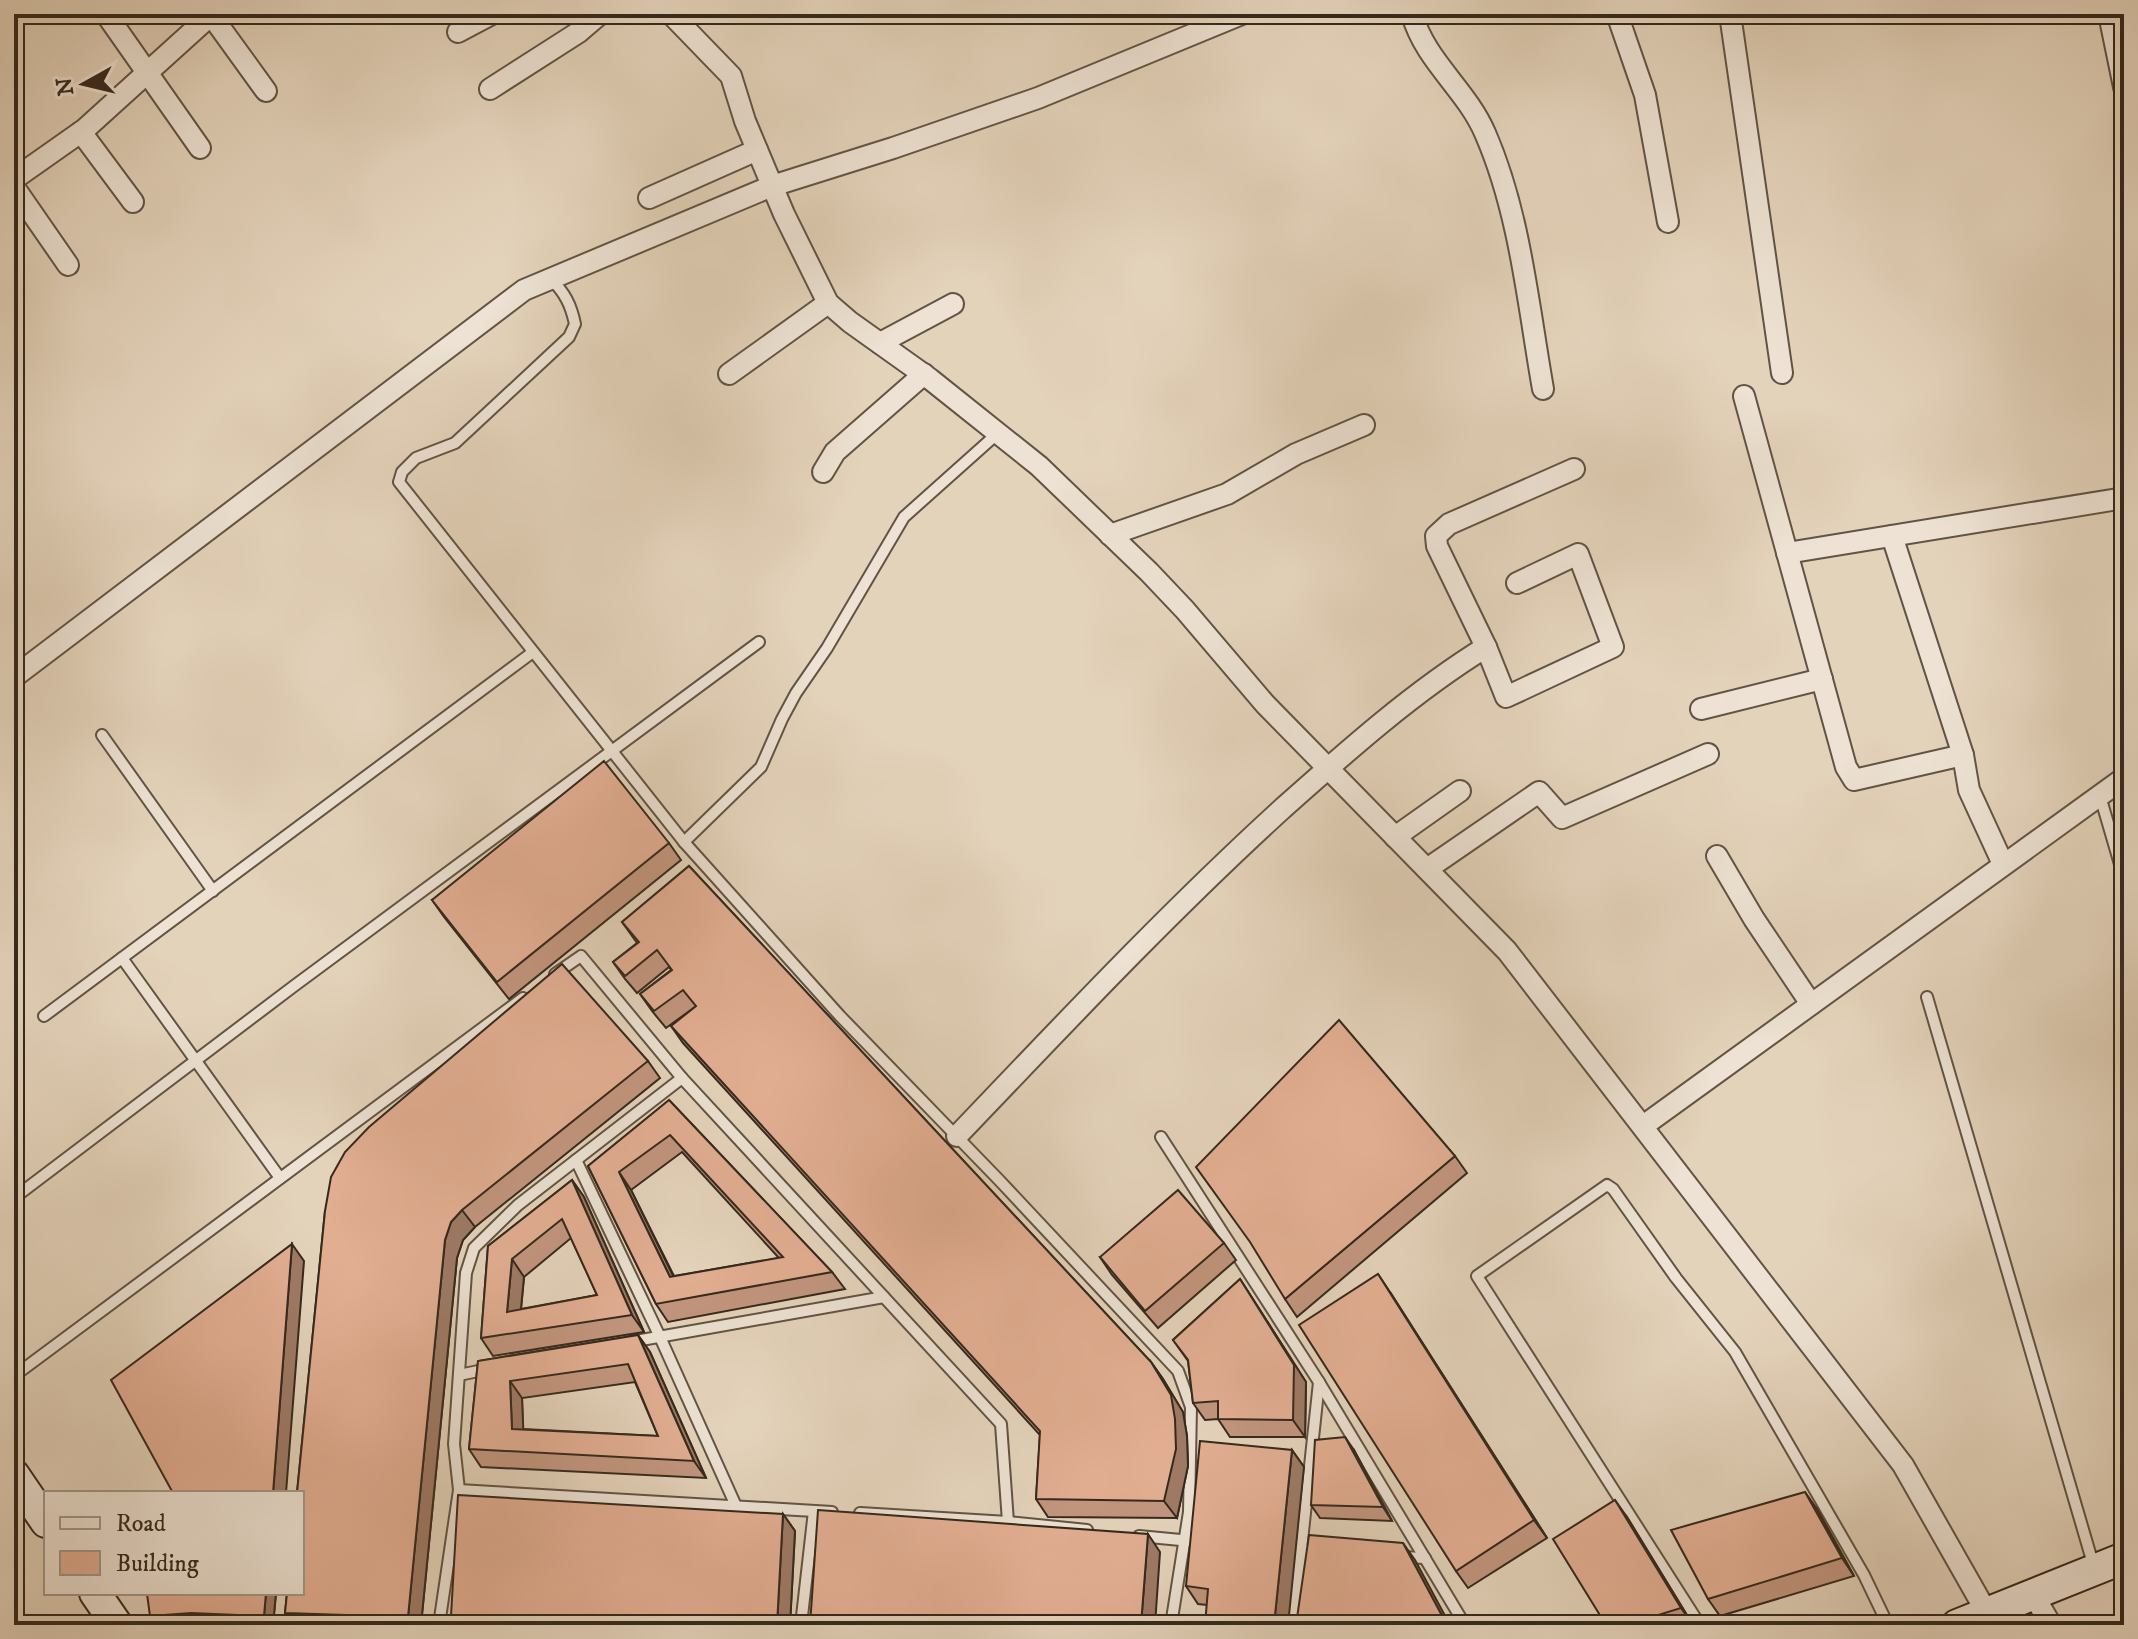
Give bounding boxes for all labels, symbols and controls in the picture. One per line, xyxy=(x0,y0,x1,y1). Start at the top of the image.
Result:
north arrow xyxy=(44,44,124,124)
text: N xyxy=(51,76,80,97)
legend xyxy=(44,1491,304,1595)
text: Road xyxy=(116,1509,166,1539)
text: Building xyxy=(116,1549,199,1579)

